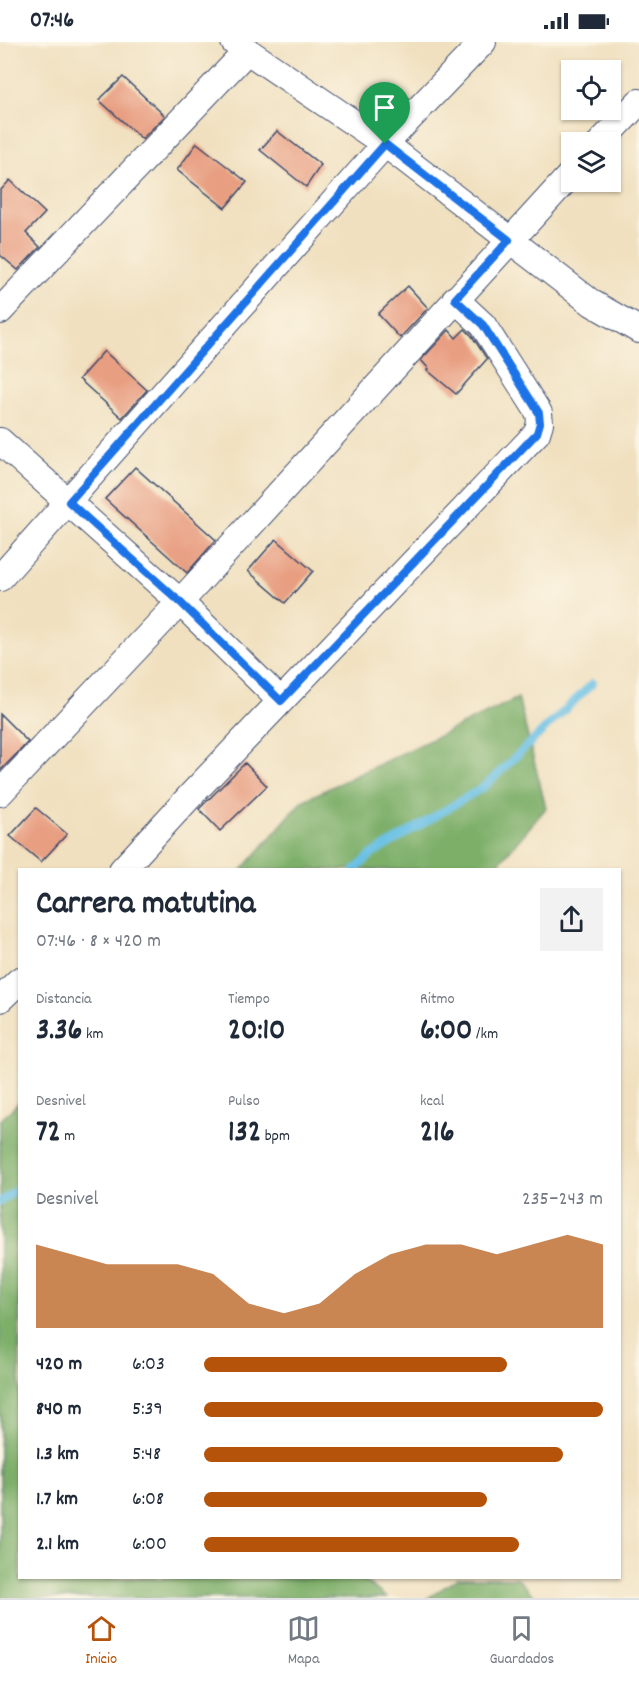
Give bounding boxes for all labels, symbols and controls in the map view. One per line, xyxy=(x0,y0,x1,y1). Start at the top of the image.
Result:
text: 07:46 xyxy=(30,6,74,37)
map controls xyxy=(561,60,621,192)
button: locate xyxy=(561,60,621,120)
pin xyxy=(359,82,410,144)
icon: arrive xyxy=(368,91,401,124)
button: layers xyxy=(561,132,621,192)
text: Carrera matutina xyxy=(36,882,256,929)
button: share xyxy=(540,888,603,951)
text: 07:46 · 8 × 420 m xyxy=(36,928,161,956)
text: Distancia xyxy=(36,988,92,1011)
text: Tiempo xyxy=(228,988,270,1011)
text: Ritmo xyxy=(420,988,455,1011)
text: 3.36 xyxy=(36,1011,82,1054)
text: 20:10 xyxy=(228,1011,285,1054)
text: 6:00 xyxy=(420,1011,472,1054)
text: km xyxy=(82,1023,104,1046)
text: /km xyxy=(472,1023,498,1046)
text: Desnivel xyxy=(36,1090,86,1113)
text: Pulso xyxy=(228,1090,260,1113)
text: kcal xyxy=(420,1090,444,1113)
text: 72 xyxy=(36,1113,61,1156)
text: 132 xyxy=(228,1113,261,1156)
text: 216 xyxy=(420,1113,454,1156)
text: m xyxy=(61,1125,75,1148)
text: bpm xyxy=(261,1125,290,1148)
text: Desnivel xyxy=(36,1186,98,1214)
text: 235–243 m xyxy=(522,1186,603,1214)
text: 420 m xyxy=(36,1351,82,1379)
text: 6:03 xyxy=(132,1351,165,1379)
text: 840 m xyxy=(36,1396,82,1424)
text: 5:39 xyxy=(132,1396,163,1424)
text: 1.3 km xyxy=(36,1441,79,1469)
text: 5:48 xyxy=(132,1441,161,1469)
text: 1.7 km xyxy=(36,1486,78,1514)
text: 6:08 xyxy=(132,1486,164,1514)
text: 2.1 km xyxy=(36,1531,79,1559)
text: 6:00 xyxy=(132,1531,167,1559)
tab: Inicio xyxy=(85,1612,118,1671)
tab: Mapa xyxy=(287,1612,320,1671)
tab: Guardados xyxy=(489,1612,554,1671)

